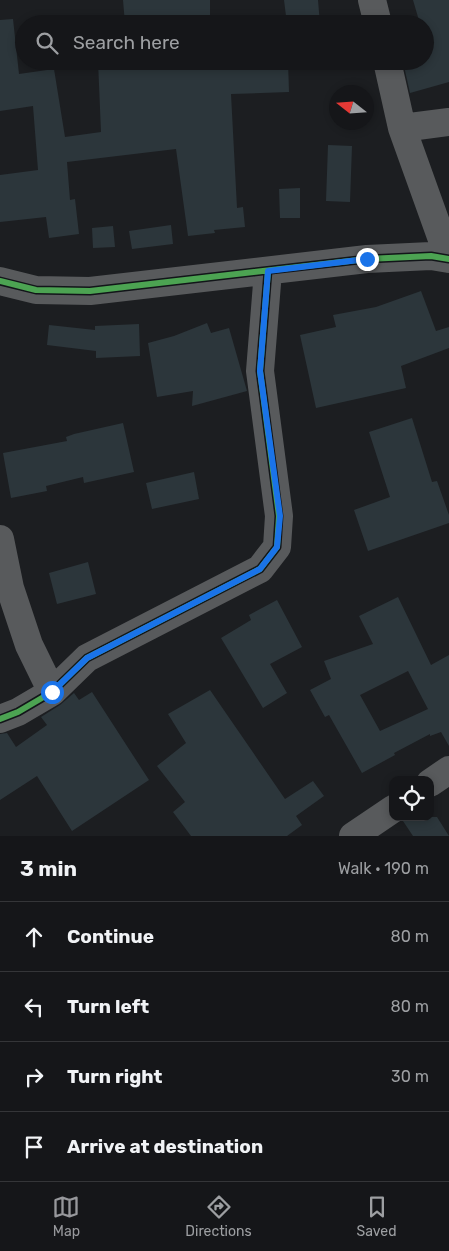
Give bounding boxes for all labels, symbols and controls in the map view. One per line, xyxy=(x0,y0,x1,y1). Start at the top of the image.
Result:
search box xyxy=(15,15,434,70)
icon: search xyxy=(33,29,61,57)
text: Search here xyxy=(73,31,180,54)
north arrow xyxy=(329,85,374,130)
route end xyxy=(356,248,379,271)
route start xyxy=(41,681,64,704)
map controls xyxy=(389,776,434,821)
button: locate xyxy=(389,776,434,821)
text: 3 min xyxy=(20,856,77,881)
text: Walk · 190 m xyxy=(338,859,429,878)
icon: ahead xyxy=(20,923,48,951)
text: Continue xyxy=(67,925,154,948)
text: 80 m xyxy=(391,927,429,946)
icon: left xyxy=(20,993,48,1021)
text: Turn left xyxy=(67,995,149,1018)
text: 80 m xyxy=(391,997,429,1016)
icon: right xyxy=(20,1063,48,1091)
text: Turn right xyxy=(67,1065,162,1088)
text: 30 m xyxy=(391,1067,429,1086)
icon: arrive xyxy=(20,1133,48,1161)
text: Arrive at destination xyxy=(67,1135,263,1158)
tab: Map xyxy=(52,1193,80,1240)
tab: Directions xyxy=(185,1193,252,1240)
tab: Saved xyxy=(357,1193,397,1240)

